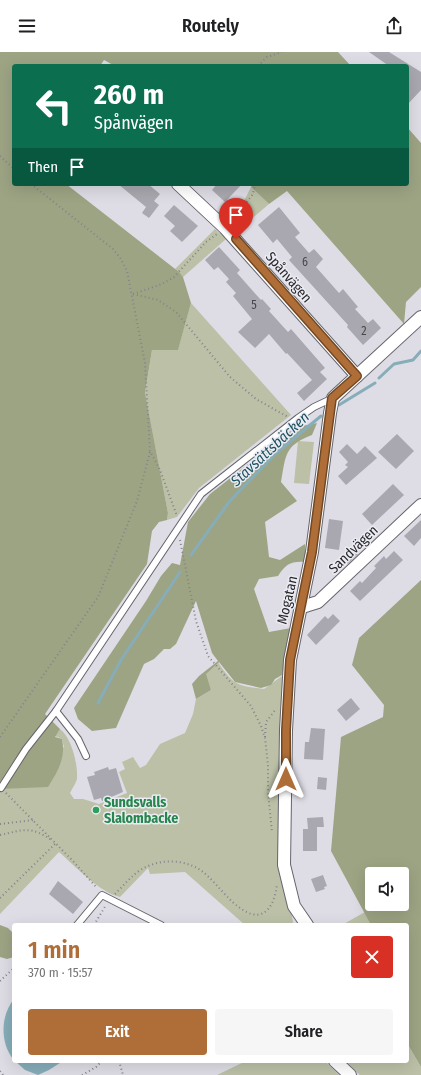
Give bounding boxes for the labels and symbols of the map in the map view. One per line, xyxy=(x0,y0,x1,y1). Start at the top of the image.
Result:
pin xyxy=(219,198,253,239)
street label: Spånvägen xyxy=(262,248,315,306)
house number: 6 xyxy=(302,255,308,269)
house number: 5 xyxy=(251,298,257,312)
house number: 2 xyxy=(361,324,367,338)
water label: Stavsättsbäcken xyxy=(226,408,313,491)
street label: Sandvägen xyxy=(325,522,382,577)
street label: Mogatan xyxy=(274,574,301,626)
position arrow xyxy=(265,758,307,800)
place label: Sundsvalls Slalombacke xyxy=(104,794,178,827)
marker: Sundsvalls Slalombacke xyxy=(91,805,101,815)

